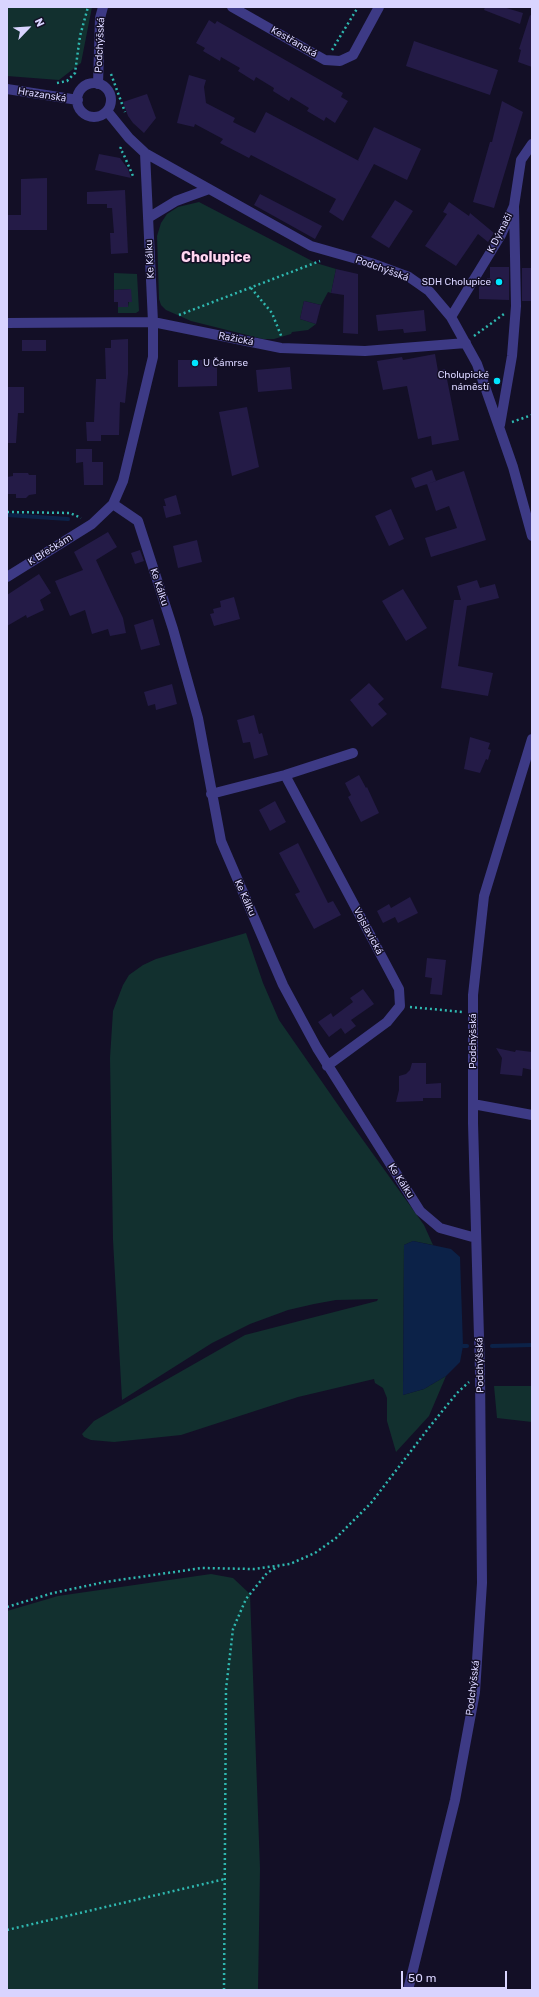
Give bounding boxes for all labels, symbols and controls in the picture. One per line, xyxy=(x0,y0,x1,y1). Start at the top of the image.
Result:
north arrow xyxy=(8,8,48,48)
text: N xyxy=(32,16,47,29)
street label: Podchýšská xyxy=(93,17,107,73)
street label: Kestřanská xyxy=(269,24,319,60)
street label: Hrazanská xyxy=(17,85,67,105)
street label: K Dýmači xyxy=(485,211,515,255)
street label: Ke Kálku xyxy=(143,239,157,279)
district label: Cholupice xyxy=(181,250,251,266)
street label: Podchýšská xyxy=(354,254,410,284)
place label: SDH Cholupice xyxy=(422,276,491,288)
marker: SDH Cholupice xyxy=(494,277,504,287)
street label: Ražická xyxy=(217,330,255,348)
place label: U Čámrse xyxy=(203,357,248,369)
marker: U Čámrse xyxy=(190,358,200,368)
place label: Cholupické náměstí xyxy=(438,369,489,392)
marker: Cholupické náměstí xyxy=(492,376,502,386)
street label: K Břečkám xyxy=(26,532,74,568)
street label: Ke Kálku xyxy=(147,567,171,607)
street label: Ke Kálku xyxy=(232,878,258,918)
street label: Vojslavická xyxy=(351,906,385,956)
street label: Podchýšská xyxy=(467,1013,479,1069)
street label: Ke Kálku xyxy=(385,1161,417,1201)
street label: Podchýšská xyxy=(474,1337,486,1393)
street label: Podchýšská xyxy=(464,1660,482,1716)
scale bar xyxy=(403,1963,509,1989)
text: 50 m xyxy=(408,1971,436,1985)

